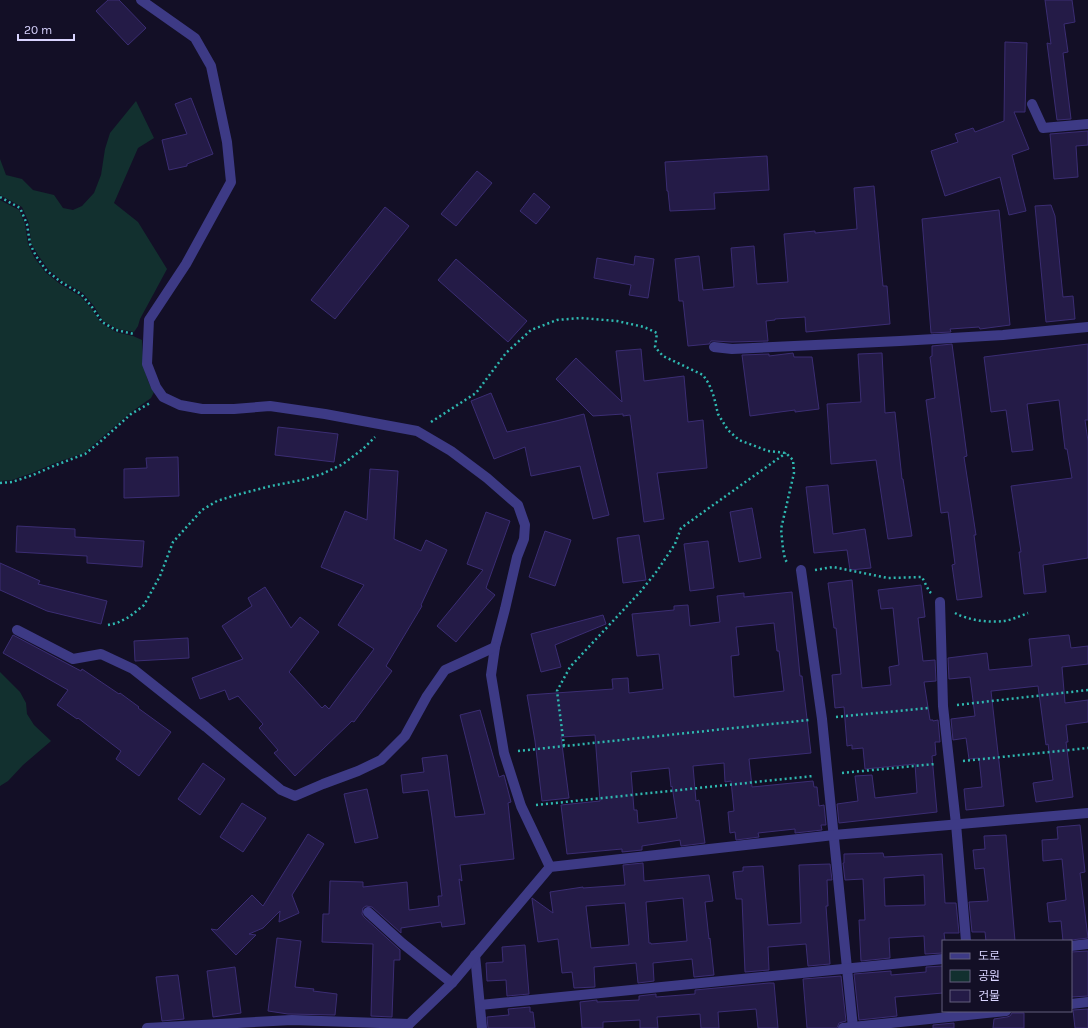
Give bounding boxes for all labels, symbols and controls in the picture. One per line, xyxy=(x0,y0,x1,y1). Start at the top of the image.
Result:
scale bar xyxy=(18,16,74,42)
text: 20 m xyxy=(24,23,52,37)
legend xyxy=(942,940,1072,1012)
text: 도로 xyxy=(978,949,1000,963)
text: 공원 xyxy=(978,969,1000,983)
text: 건물 xyxy=(978,989,1000,1003)

